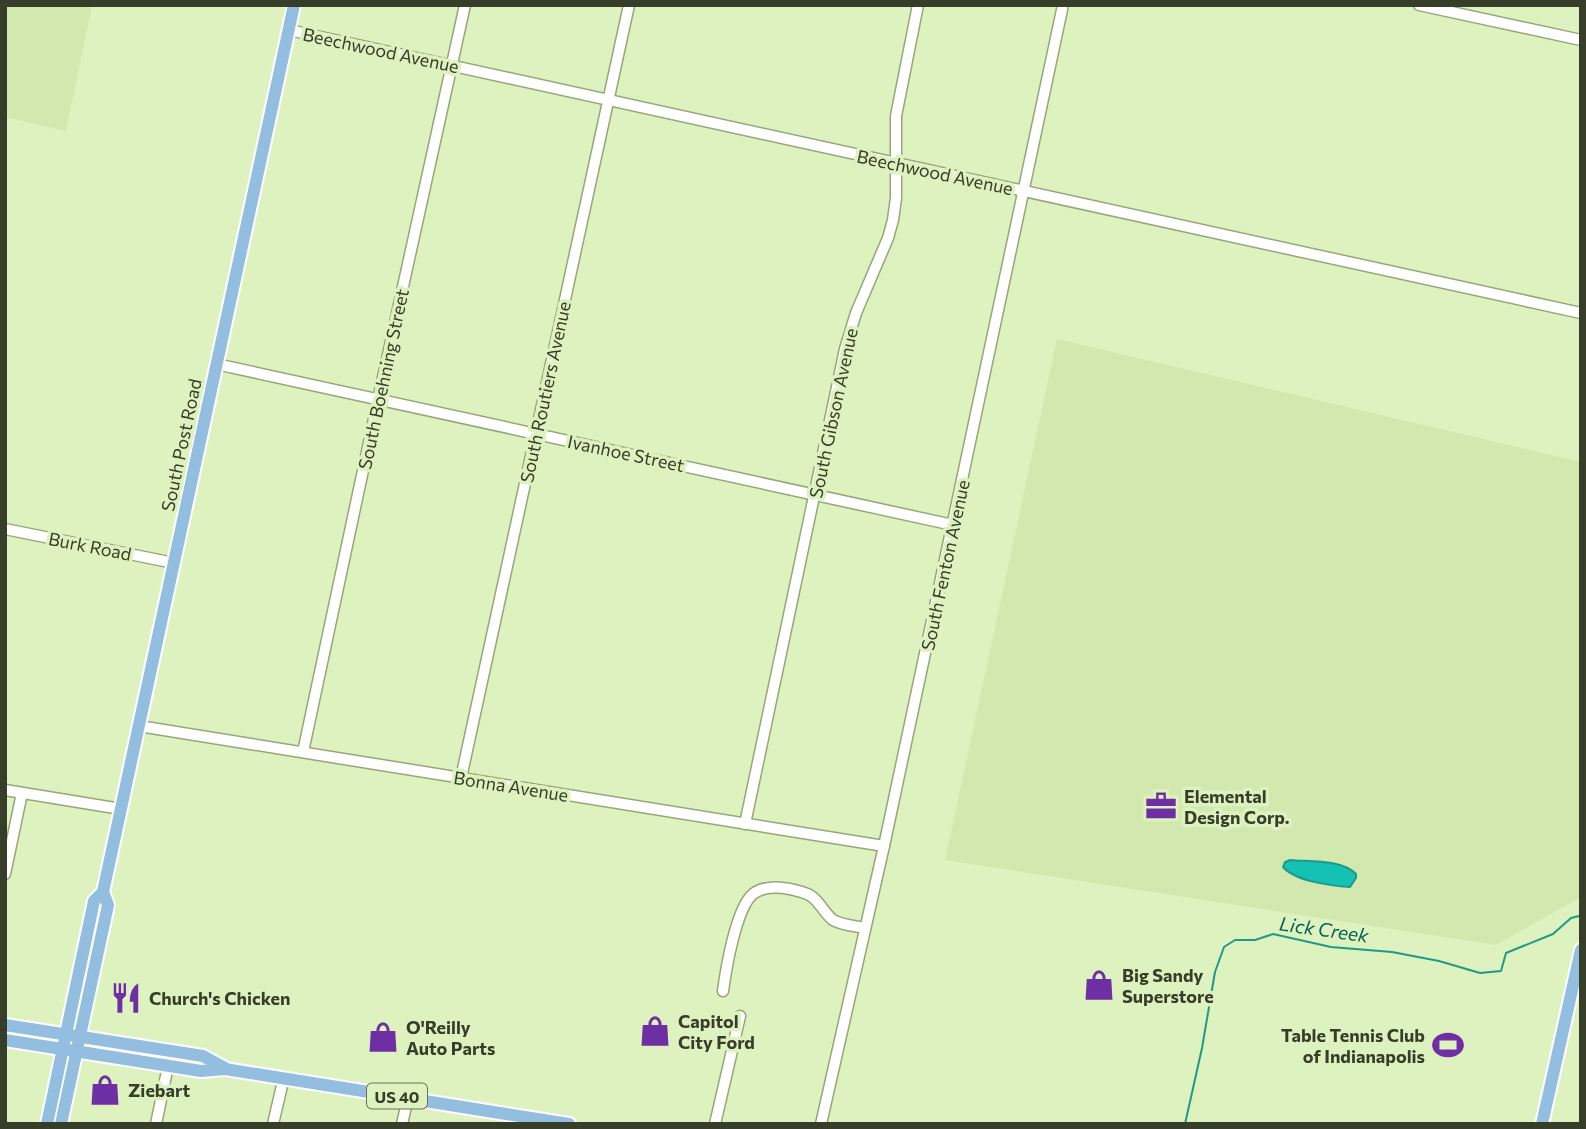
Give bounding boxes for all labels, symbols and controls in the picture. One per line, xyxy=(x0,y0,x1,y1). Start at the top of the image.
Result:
street label: Beechwood Avenue xyxy=(301,23,461,77)
street label: Beechwood Avenue xyxy=(855,145,1015,199)
street label: South Boehning Street xyxy=(353,287,413,471)
street label: South Routiers Avenue xyxy=(515,299,575,485)
street label: South Gibson Avenue xyxy=(804,326,862,500)
street label: South Post Road xyxy=(156,377,206,513)
street label: Ivanhoe Street xyxy=(566,430,686,476)
street label: South Fenton Avenue xyxy=(916,478,974,652)
street label: Burk Road xyxy=(47,527,133,565)
street label: Bonna Avenue xyxy=(452,766,570,806)
place label: Elemental Design Corp. xyxy=(1184,785,1290,828)
office icon: Elemental Design Corp. xyxy=(1144,789,1178,823)
water label: Lick Creek xyxy=(1278,911,1371,947)
place label: Big Sandy Superstore xyxy=(1122,964,1214,1007)
shop icon: Big Sandy Superstore xyxy=(1082,968,1116,1002)
restaurant icon: Church's Chicken xyxy=(109,981,143,1015)
place label: Church's Chicken xyxy=(149,987,290,1009)
place label: Capitol City Ford xyxy=(678,1010,755,1053)
shop icon: Capitol City Ford xyxy=(638,1014,672,1048)
place label: O'Reilly Auto Parts xyxy=(406,1016,495,1059)
shop icon: O'Reilly Auto Parts xyxy=(366,1020,400,1054)
place label: Table Tennis Club of Indianapolis xyxy=(1281,1024,1425,1067)
sports icon: Table Tennis Club of Indianapolis xyxy=(1431,1028,1465,1062)
shop icon: Ziebart xyxy=(88,1073,122,1107)
place label: Ziebart xyxy=(128,1079,190,1101)
road number: US 40 xyxy=(367,1084,427,1108)

